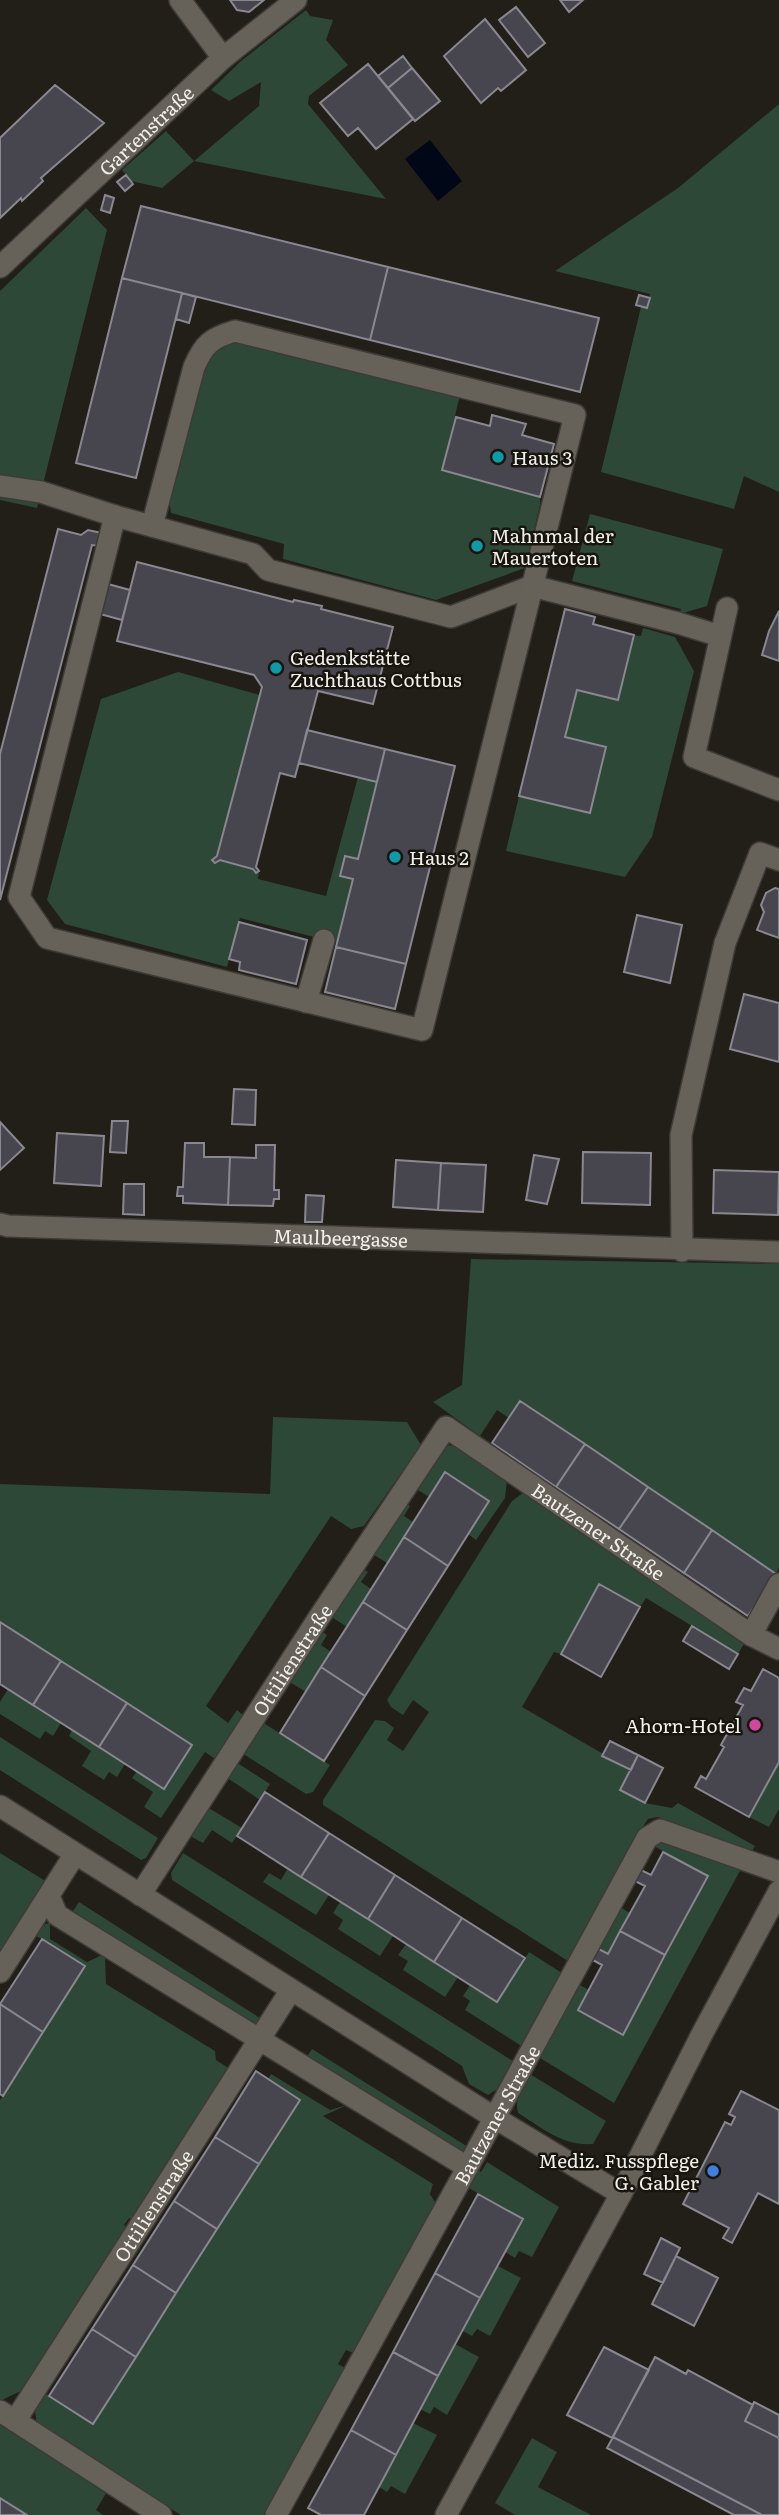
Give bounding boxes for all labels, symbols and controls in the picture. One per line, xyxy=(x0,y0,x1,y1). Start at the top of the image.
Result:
street label: Gartenstraße xyxy=(92,79,200,182)
place label: Haus 3 xyxy=(512,443,572,471)
marker: Haus 3 xyxy=(490,449,506,465)
place label: Mahnmal der Mauertoten xyxy=(491,521,614,571)
marker: Mahnmal der Mauertoten xyxy=(469,538,485,554)
place label: Gedenkstätte Zuchthaus Cottbus xyxy=(290,643,462,693)
marker: Gedenkstätte Zuchthaus Cottbus xyxy=(268,660,284,676)
place label: Haus 2 xyxy=(409,843,469,871)
marker: Haus 2 xyxy=(387,849,403,865)
street label: Maulbeergasse xyxy=(273,1221,408,1253)
street label: Bautzener Straße xyxy=(526,1476,671,1587)
street label: Ottilienstraße xyxy=(245,1598,339,1721)
place label: Ahorn-Hotel xyxy=(625,1711,741,1739)
marker: Ahorn-Hotel xyxy=(747,1717,763,1733)
street label: Bautzener Straße xyxy=(447,2040,546,2190)
street label: Ottilienstraße xyxy=(107,2144,200,2267)
place label: Mediz. Fusspflege G. Gabler xyxy=(539,2146,699,2196)
marker: Mediz. Fusspflege G. Gabler xyxy=(705,2163,721,2179)

